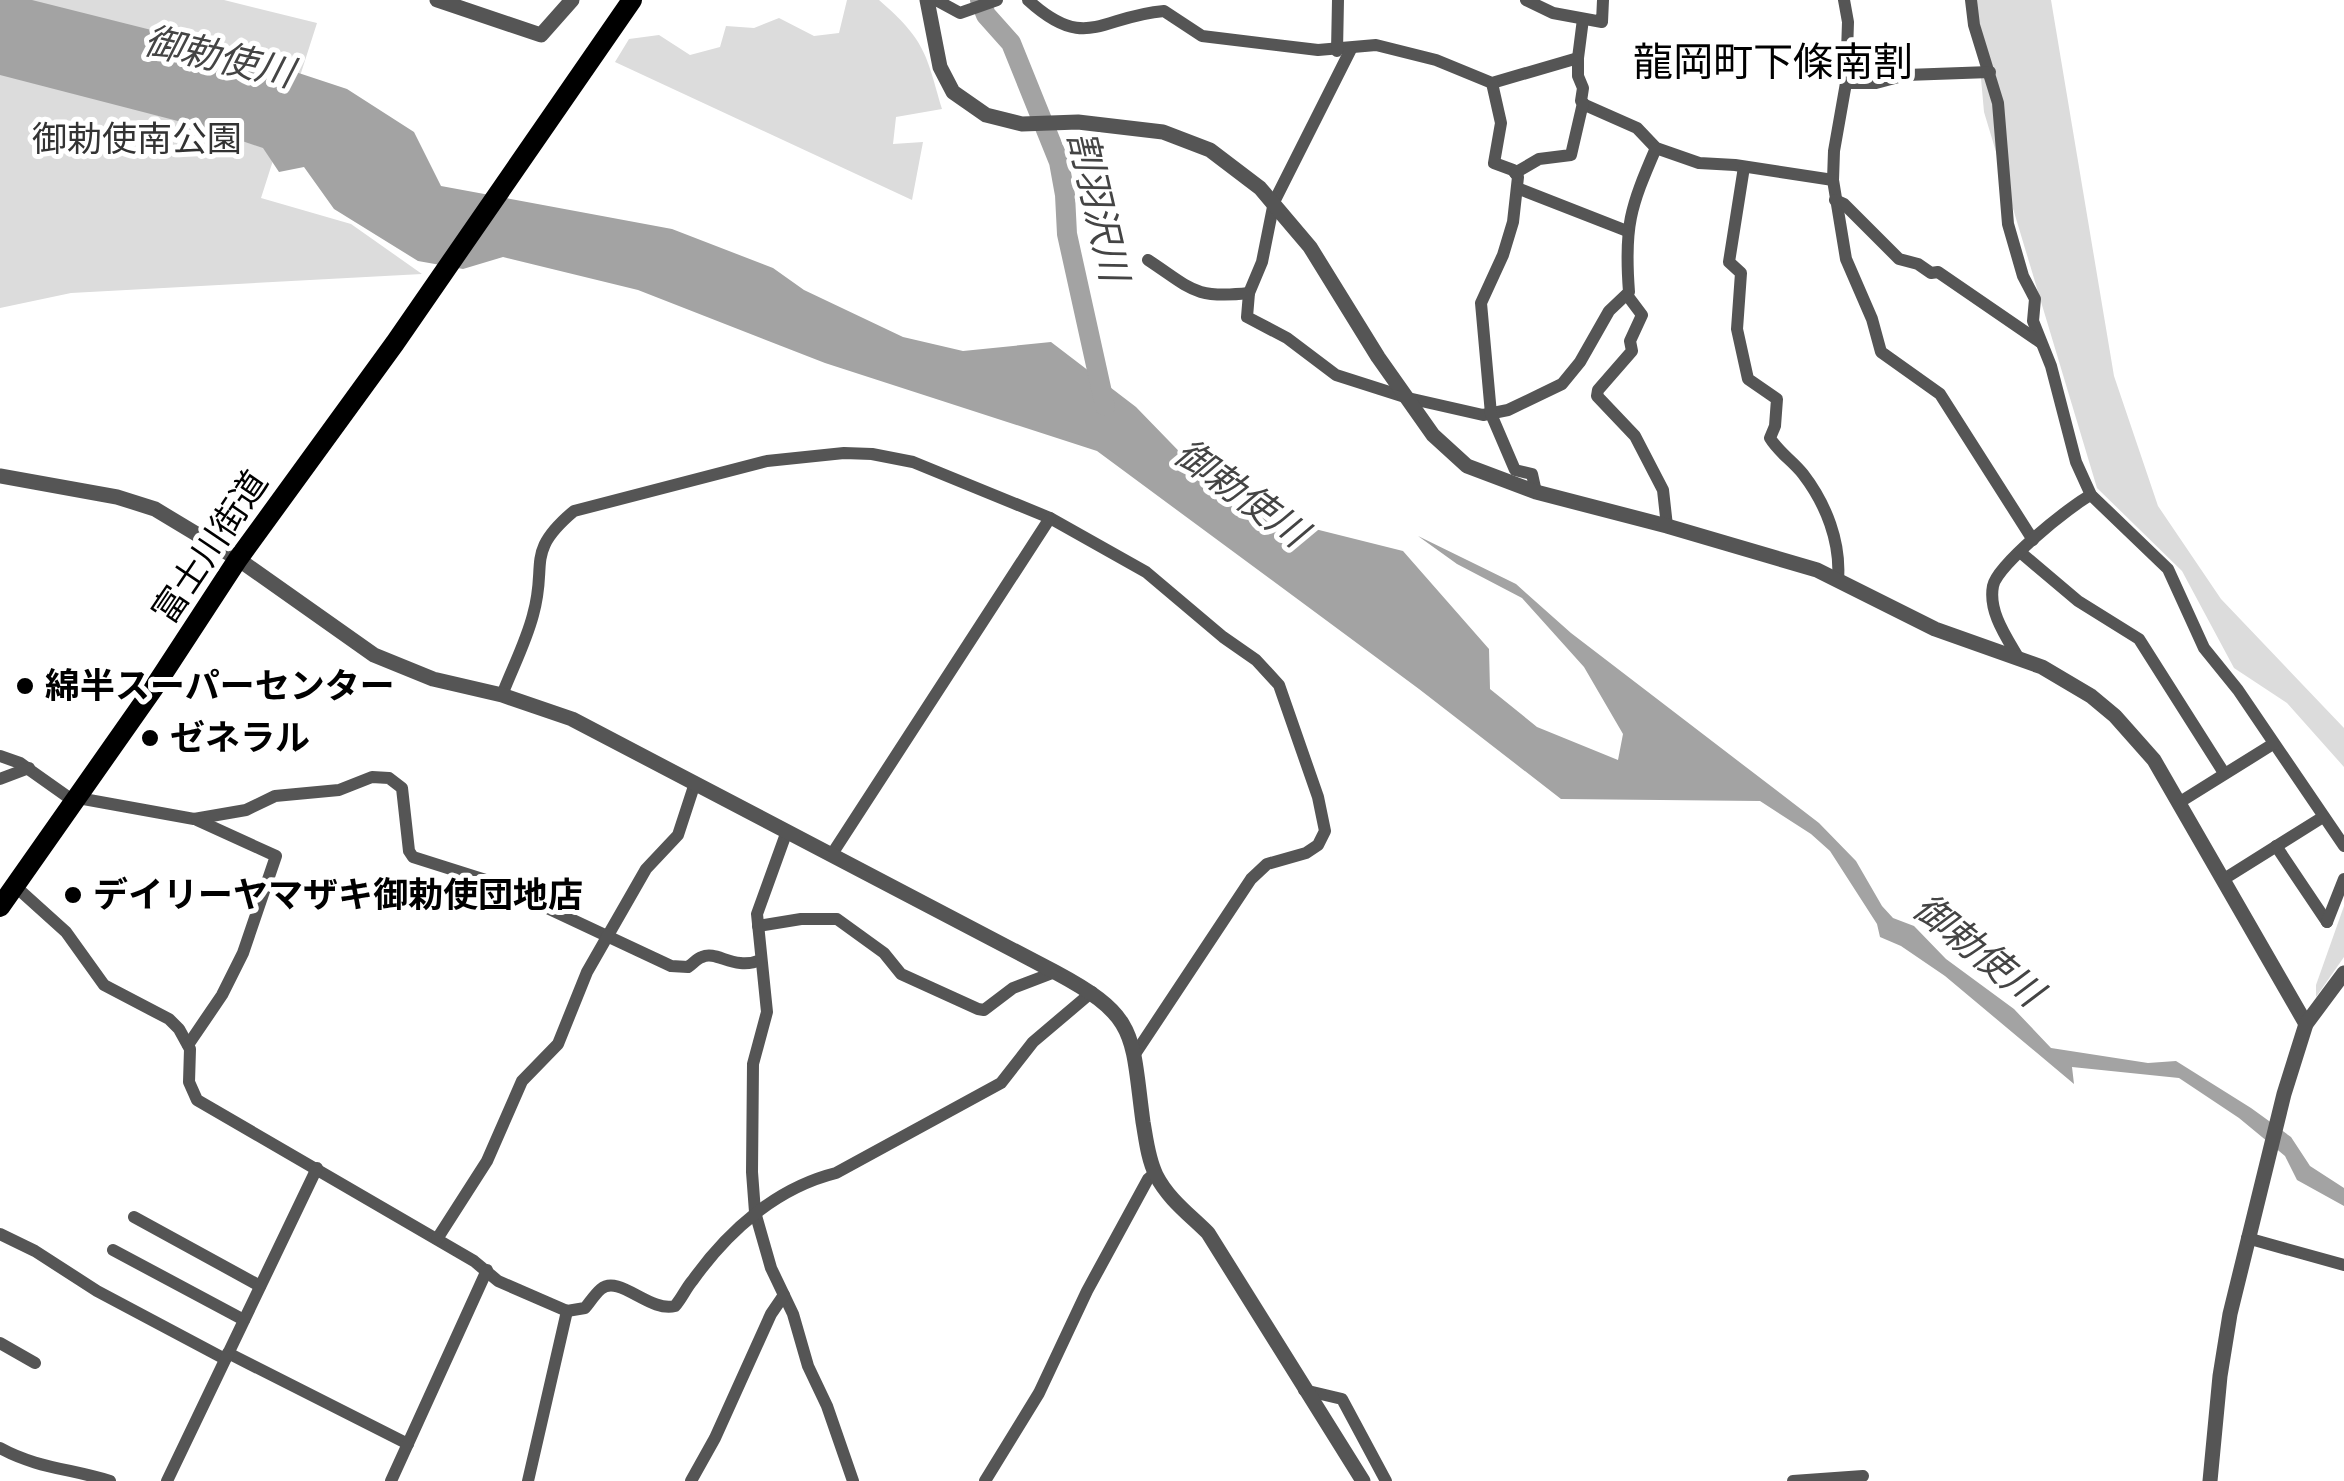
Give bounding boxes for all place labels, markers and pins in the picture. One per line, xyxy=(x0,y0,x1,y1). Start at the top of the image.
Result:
place label: 綿半スーパーセンター xyxy=(45,666,395,705)
marker: 綿半スーパーセンター xyxy=(14,675,36,697)
place label: ゼネラル xyxy=(170,718,310,757)
marker: ゼネラル xyxy=(139,727,161,749)
place label: デイリーヤマザキ御勅使団地店 xyxy=(93,875,583,914)
marker: デイリーヤマザキ御勅使団地店 xyxy=(62,884,84,906)

